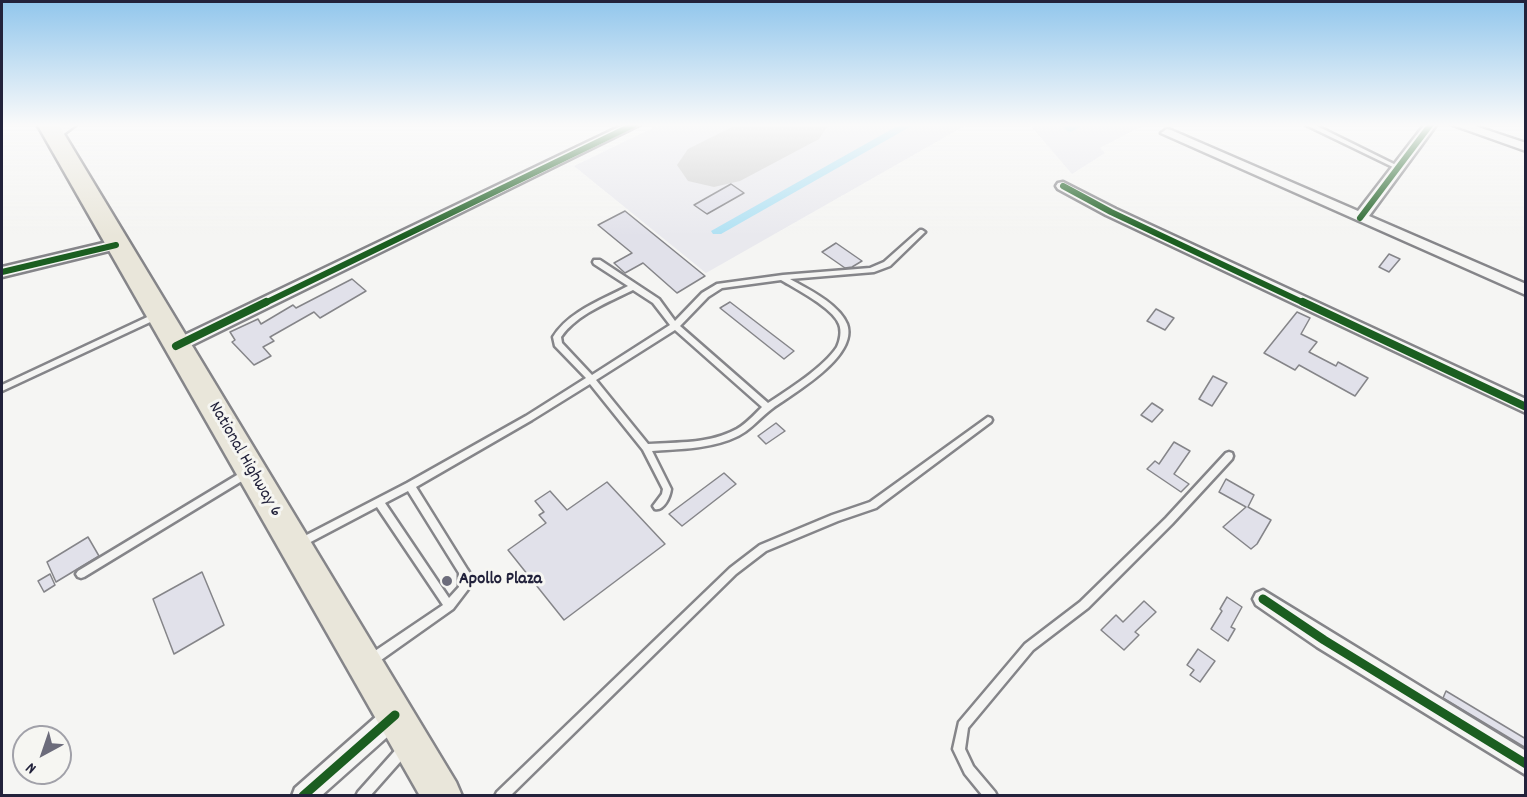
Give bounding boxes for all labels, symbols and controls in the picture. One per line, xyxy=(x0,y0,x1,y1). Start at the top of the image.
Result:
street label: National Highway 6 xyxy=(202,399,286,521)
place label: Apollo Plaza xyxy=(459,570,542,592)
marker: Apollo Plaza xyxy=(440,574,454,588)
north arrow xyxy=(12,725,72,785)
text: N xyxy=(21,756,42,779)

